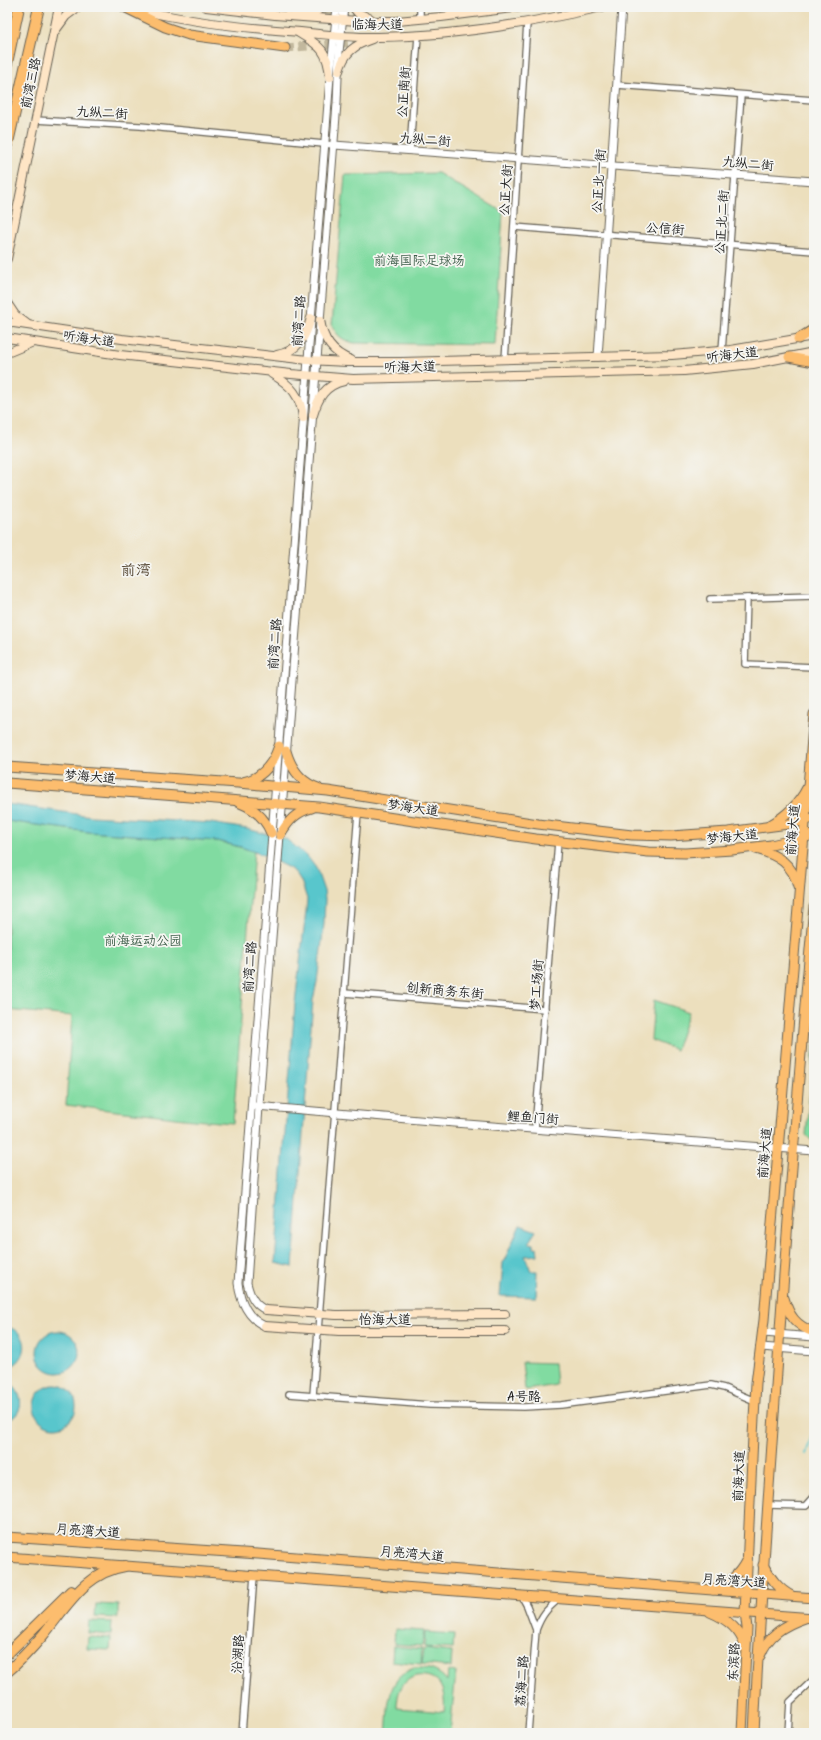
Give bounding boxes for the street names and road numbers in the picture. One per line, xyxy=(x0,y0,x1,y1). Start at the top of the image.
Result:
street label: 临海大道 xyxy=(351,15,403,36)
street label: 前湾三路 xyxy=(16,56,47,111)
street label: 公正南街 xyxy=(392,65,417,119)
street label: 九纵二街 xyxy=(75,102,128,125)
street label: 九纵二街 xyxy=(398,128,452,153)
street label: 公正北一街 xyxy=(587,148,612,214)
street label: 九纵二街 xyxy=(721,152,775,177)
street label: 公正大街 xyxy=(494,163,519,217)
street label: 公正北二街 xyxy=(710,189,735,255)
street label: 公信街 xyxy=(645,218,685,241)
street label: 前湾二路 xyxy=(287,294,312,348)
street label: 听海大道 xyxy=(62,325,116,354)
street label: 听海大道 xyxy=(705,342,759,369)
street label: 听海大道 xyxy=(384,357,436,378)
street label: 前湾二路 xyxy=(263,617,288,671)
street label: 梦海大道 xyxy=(63,765,117,790)
street label: 梦海大道 xyxy=(386,794,440,823)
street label: 前海大道 xyxy=(781,803,806,857)
street label: 梦海大道 xyxy=(705,824,759,851)
street label: 前湾二路 xyxy=(238,940,263,994)
street label: 梦工场街 xyxy=(525,958,550,1012)
street label: 创新商务东街 xyxy=(405,978,485,1005)
street label: 鲤鱼门街 xyxy=(506,1106,560,1131)
street label: 前海大道 xyxy=(753,1126,778,1180)
street label: 怡海大道 xyxy=(359,1310,411,1331)
street label: A号路 xyxy=(507,1387,541,1408)
street label: 前海大道 xyxy=(728,1450,751,1502)
street label: 月亮湾大道 xyxy=(55,1519,121,1544)
street label: 月亮湾大道 xyxy=(379,1541,445,1568)
street label: 月亮湾大道 xyxy=(701,1569,767,1594)
street label: 沿湖路 xyxy=(227,1634,250,1674)
street label: 东滨路 xyxy=(723,1642,746,1682)
street label: 荔海二路 xyxy=(510,1654,535,1708)

